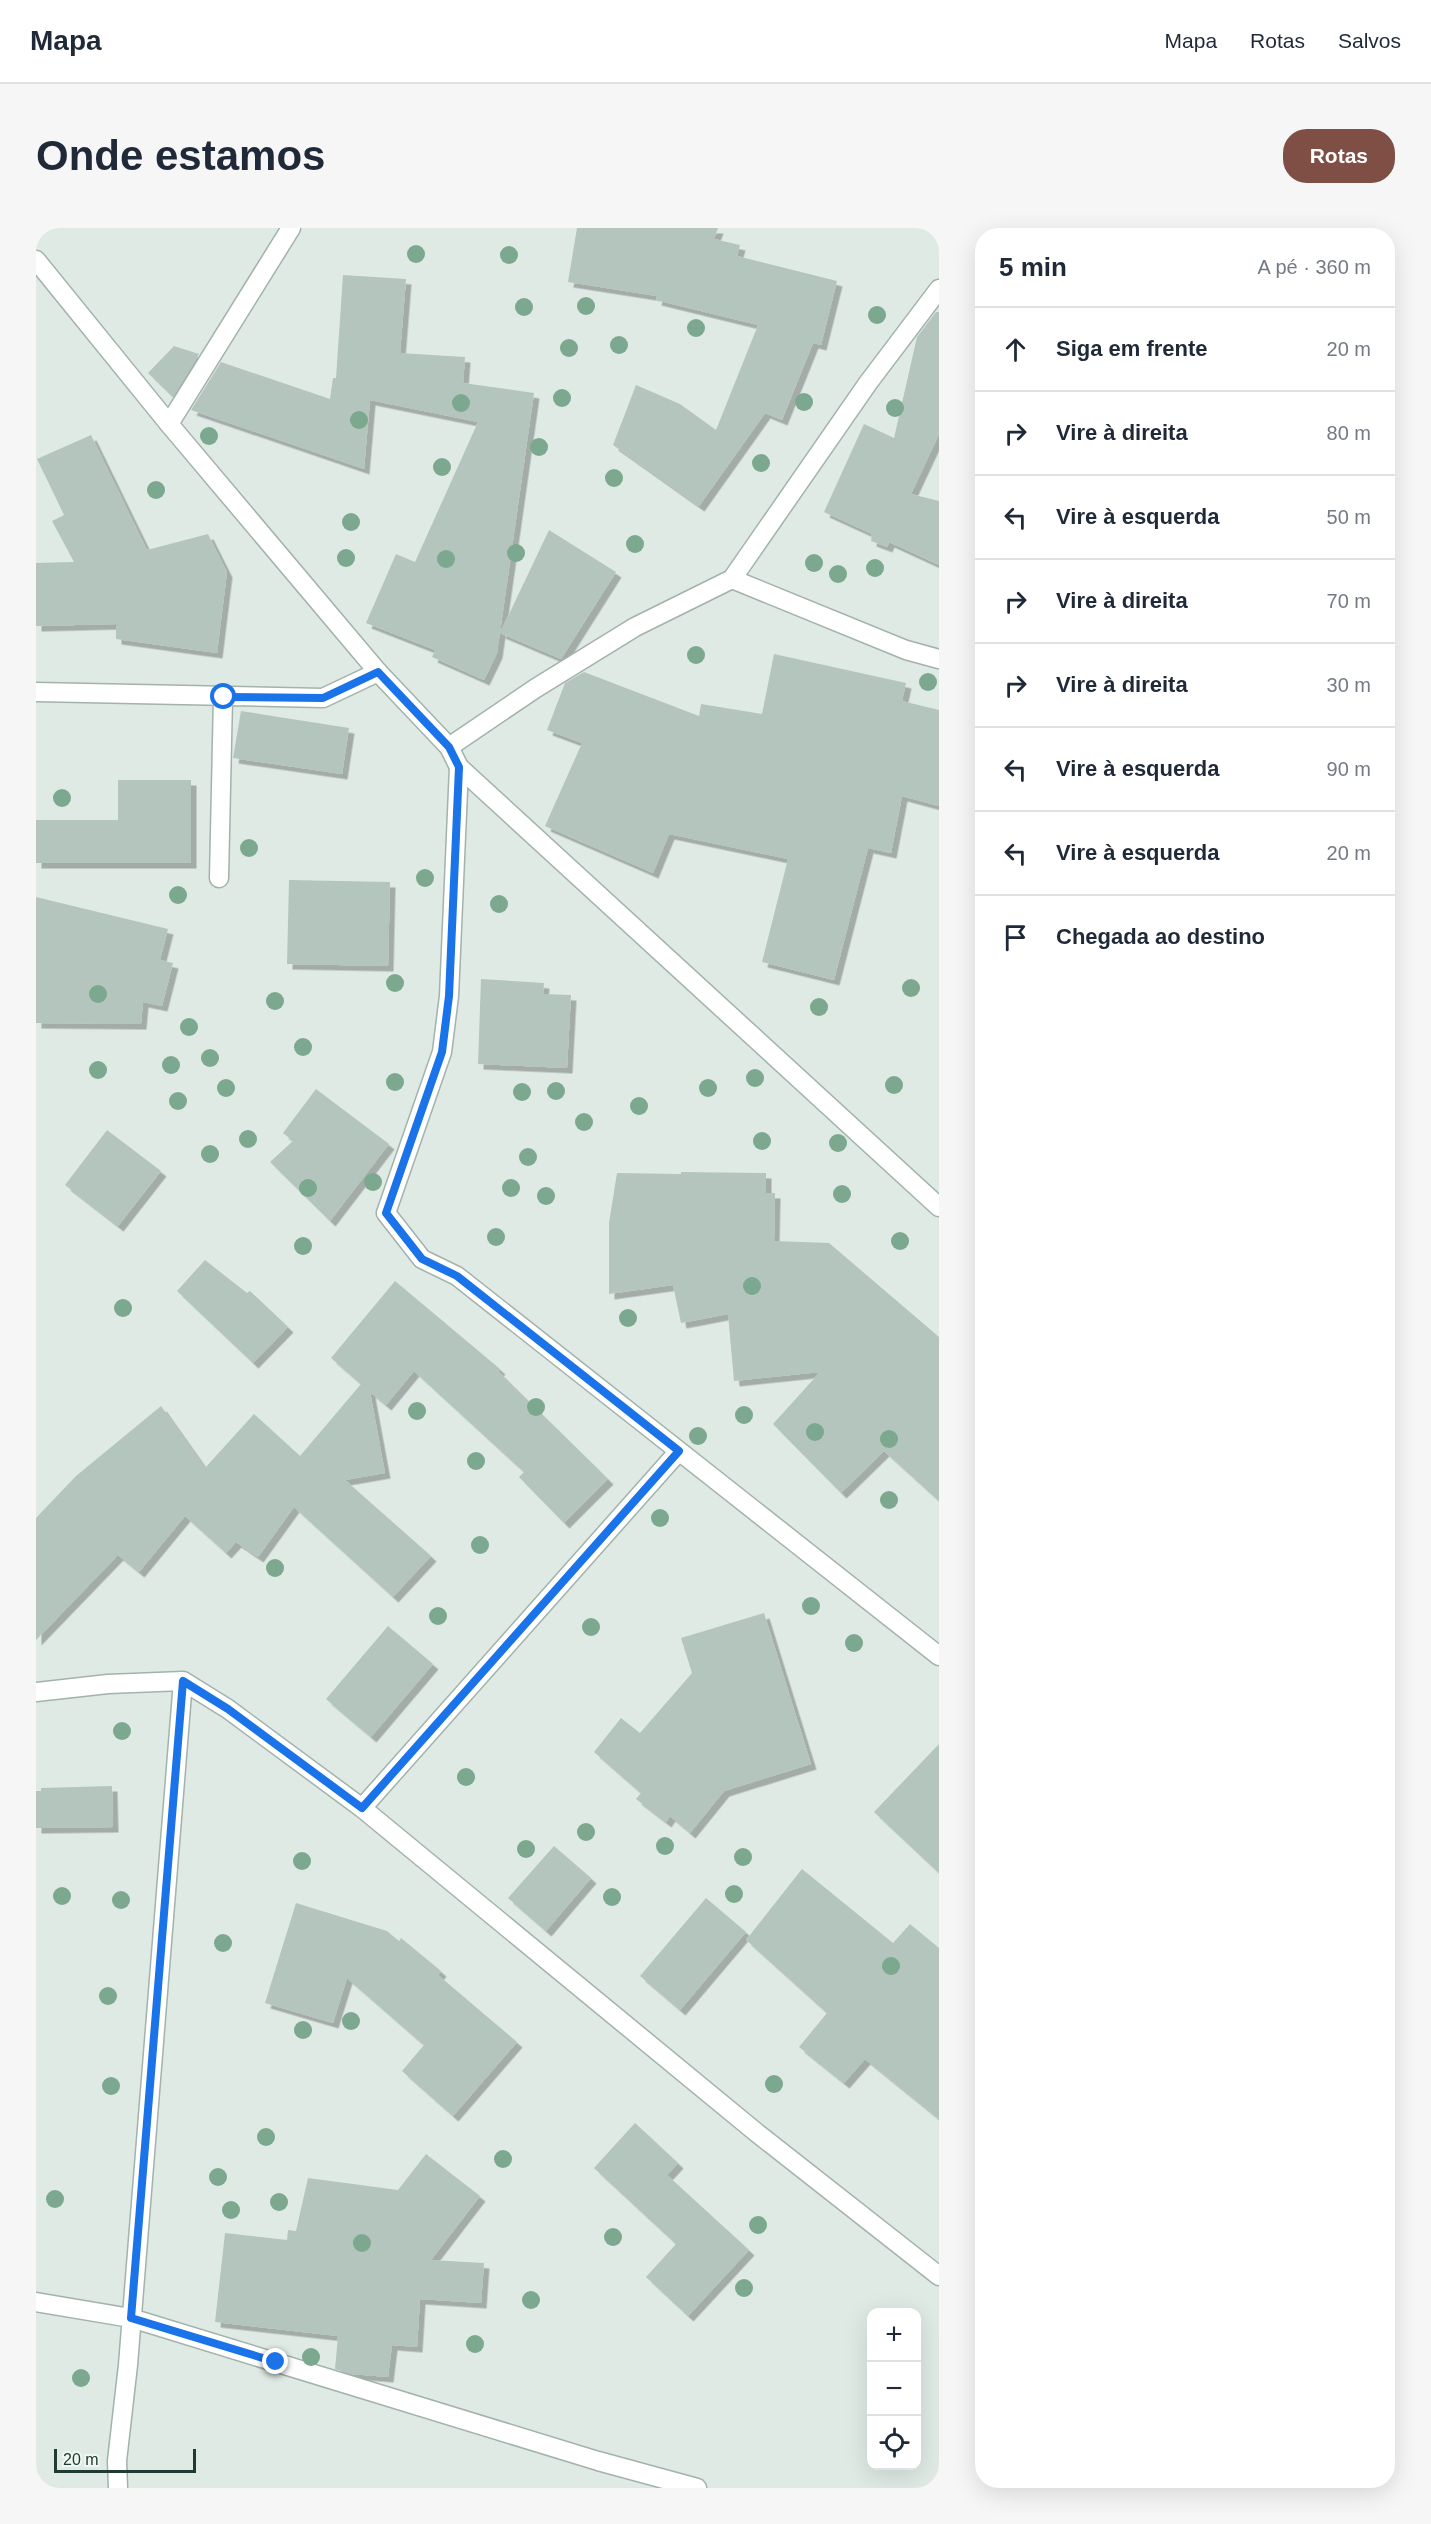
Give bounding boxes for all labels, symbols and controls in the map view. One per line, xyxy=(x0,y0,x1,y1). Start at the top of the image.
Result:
text: Mapa xyxy=(30,25,102,56)
text: Mapa xyxy=(1165,29,1217,52)
text: Rotas xyxy=(1250,29,1305,52)
text: Salvos xyxy=(1338,29,1401,52)
button: Rotas xyxy=(1283,129,1395,183)
text: Onde estamos xyxy=(36,132,325,179)
text: 5 min xyxy=(999,252,1067,282)
text: A pé · 360 m xyxy=(1258,256,1371,278)
icon: ahead xyxy=(999,333,1032,366)
text: Siga em frente xyxy=(1056,336,1208,361)
text: 20 m xyxy=(1327,338,1371,360)
icon: right xyxy=(999,417,1032,450)
text: Vire à direita xyxy=(1056,420,1188,445)
text: 80 m xyxy=(1327,422,1371,444)
icon: left xyxy=(999,501,1032,534)
text: Vire à esquerda xyxy=(1056,504,1219,529)
text: 50 m xyxy=(1327,506,1371,528)
icon: right xyxy=(999,585,1032,618)
text: Vire à direita xyxy=(1056,588,1188,613)
text: 70 m xyxy=(1327,590,1371,612)
icon: right xyxy=(999,669,1032,702)
text: Vire à direita xyxy=(1056,672,1188,697)
text: 30 m xyxy=(1327,674,1371,696)
route start xyxy=(210,683,236,709)
icon: left xyxy=(999,753,1032,786)
text: Vire à esquerda xyxy=(1056,756,1219,781)
text: 90 m xyxy=(1327,758,1371,780)
icon: left xyxy=(999,837,1032,870)
text: Vire à esquerda xyxy=(1056,840,1219,865)
text: 20 m xyxy=(1327,842,1371,864)
icon: arrive xyxy=(999,921,1032,954)
text: Chegada ao destino xyxy=(1056,924,1265,949)
map controls xyxy=(867,2308,921,2470)
button: + xyxy=(867,2308,921,2362)
route end xyxy=(262,2348,288,2374)
button: − xyxy=(867,2362,921,2416)
button: locate xyxy=(867,2416,921,2470)
scale bar xyxy=(54,2446,196,2474)
text: 20 m xyxy=(63,2451,99,2468)

